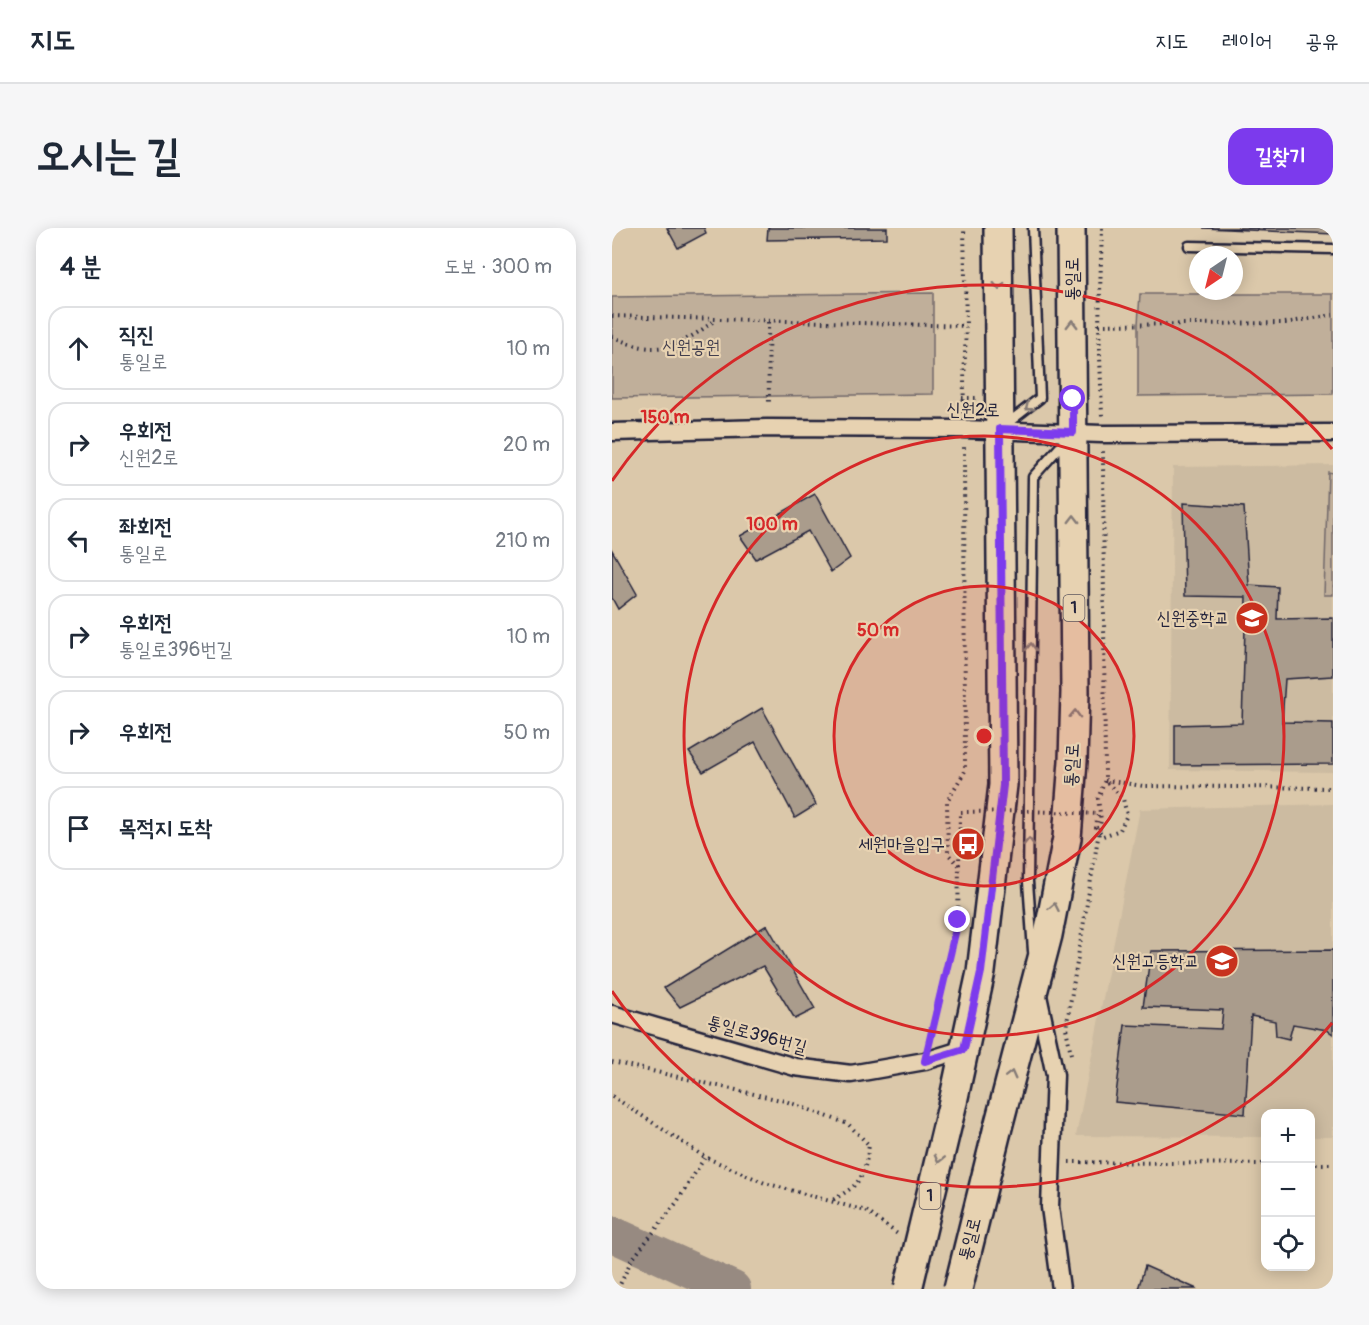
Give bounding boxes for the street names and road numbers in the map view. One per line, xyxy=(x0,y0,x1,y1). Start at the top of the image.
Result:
street label: 통일로 xyxy=(1061,257,1084,301)
street label: 신원2로 xyxy=(946,398,1000,422)
road number: 1 xyxy=(1064,595,1084,621)
street label: 통일로 xyxy=(1059,743,1085,787)
street label: 통일로396번길 xyxy=(705,1011,810,1059)
road number: 1 xyxy=(920,1183,940,1209)
street label: 통일로 xyxy=(954,1215,986,1263)

